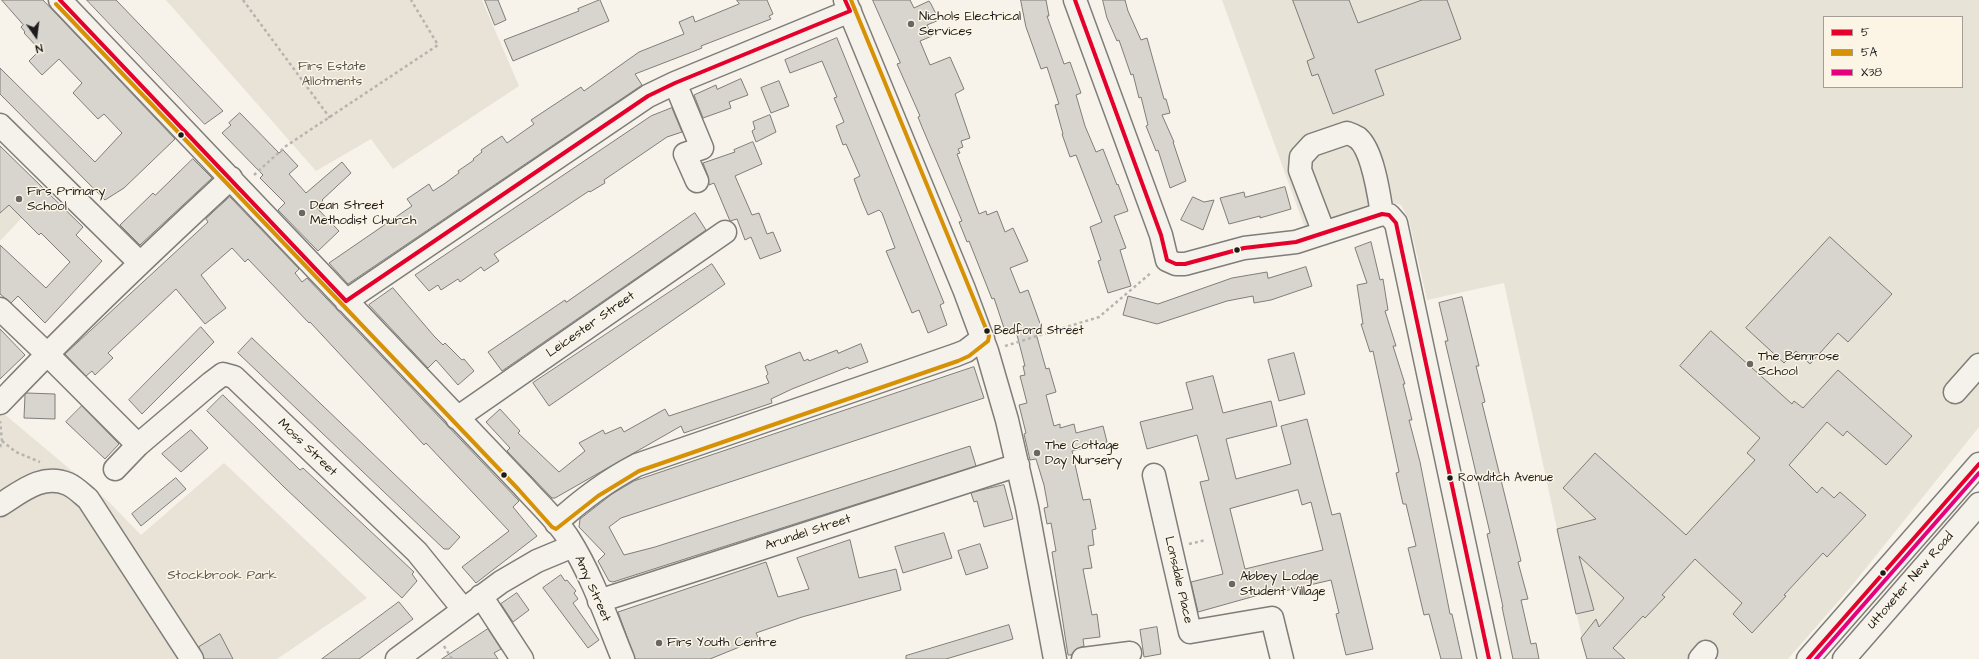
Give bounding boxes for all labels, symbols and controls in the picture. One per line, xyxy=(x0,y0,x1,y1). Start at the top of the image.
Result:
place label: Nichols Electrical Services xyxy=(919,9,1021,40)
north arrow xyxy=(16,16,56,56)
legend xyxy=(1823,16,1963,88)
marker: Nichols Electrical Services xyxy=(906,19,916,29)
text: 5 xyxy=(1861,24,1870,41)
text: N xyxy=(34,40,44,56)
text: 5A xyxy=(1861,44,1877,61)
park label: Firs Estate Allotments xyxy=(298,59,366,90)
text: X38 xyxy=(1861,64,1882,81)
unlabelled marker xyxy=(176,130,186,140)
place label: Firs Primary School xyxy=(27,184,105,215)
marker: Firs Primary School xyxy=(14,194,24,204)
place label: Dean Street Methodist Church xyxy=(310,198,416,229)
marker: Dean Street Methodist Church xyxy=(297,208,307,218)
unlabelled marker xyxy=(1232,245,1242,255)
street label: Leicester Street xyxy=(544,289,638,361)
place label: Bedford Street xyxy=(994,324,1084,338)
marker: Bedford Street xyxy=(982,326,992,336)
place label: The Bemrose School xyxy=(1758,349,1839,380)
marker: The Bemrose School xyxy=(1745,359,1755,369)
street label: Moss Street xyxy=(274,416,340,480)
place label: The Cottage Day Nursery xyxy=(1045,438,1122,469)
marker: The Cottage Day Nursery xyxy=(1032,448,1042,458)
unlabelled marker xyxy=(499,470,509,480)
place label: Rowditch Avenue xyxy=(1458,471,1553,485)
marker: Rowditch Avenue xyxy=(1445,473,1455,483)
street label: Arundel Street xyxy=(763,512,853,554)
street label: Uttoxeter New Road xyxy=(1865,529,1957,633)
street label: Lonsdale Place xyxy=(1160,535,1196,625)
street label: Amy Street xyxy=(570,553,614,625)
park label: Stockbrook Park xyxy=(167,568,277,584)
unlabelled marker xyxy=(1878,568,1888,578)
place label: Abbey Lodge Student Village xyxy=(1240,569,1325,600)
marker: Abbey Lodge Student Village xyxy=(1227,579,1237,589)
place label: Firs Youth Centre xyxy=(667,635,777,651)
marker: Firs Youth Centre xyxy=(654,638,664,648)

